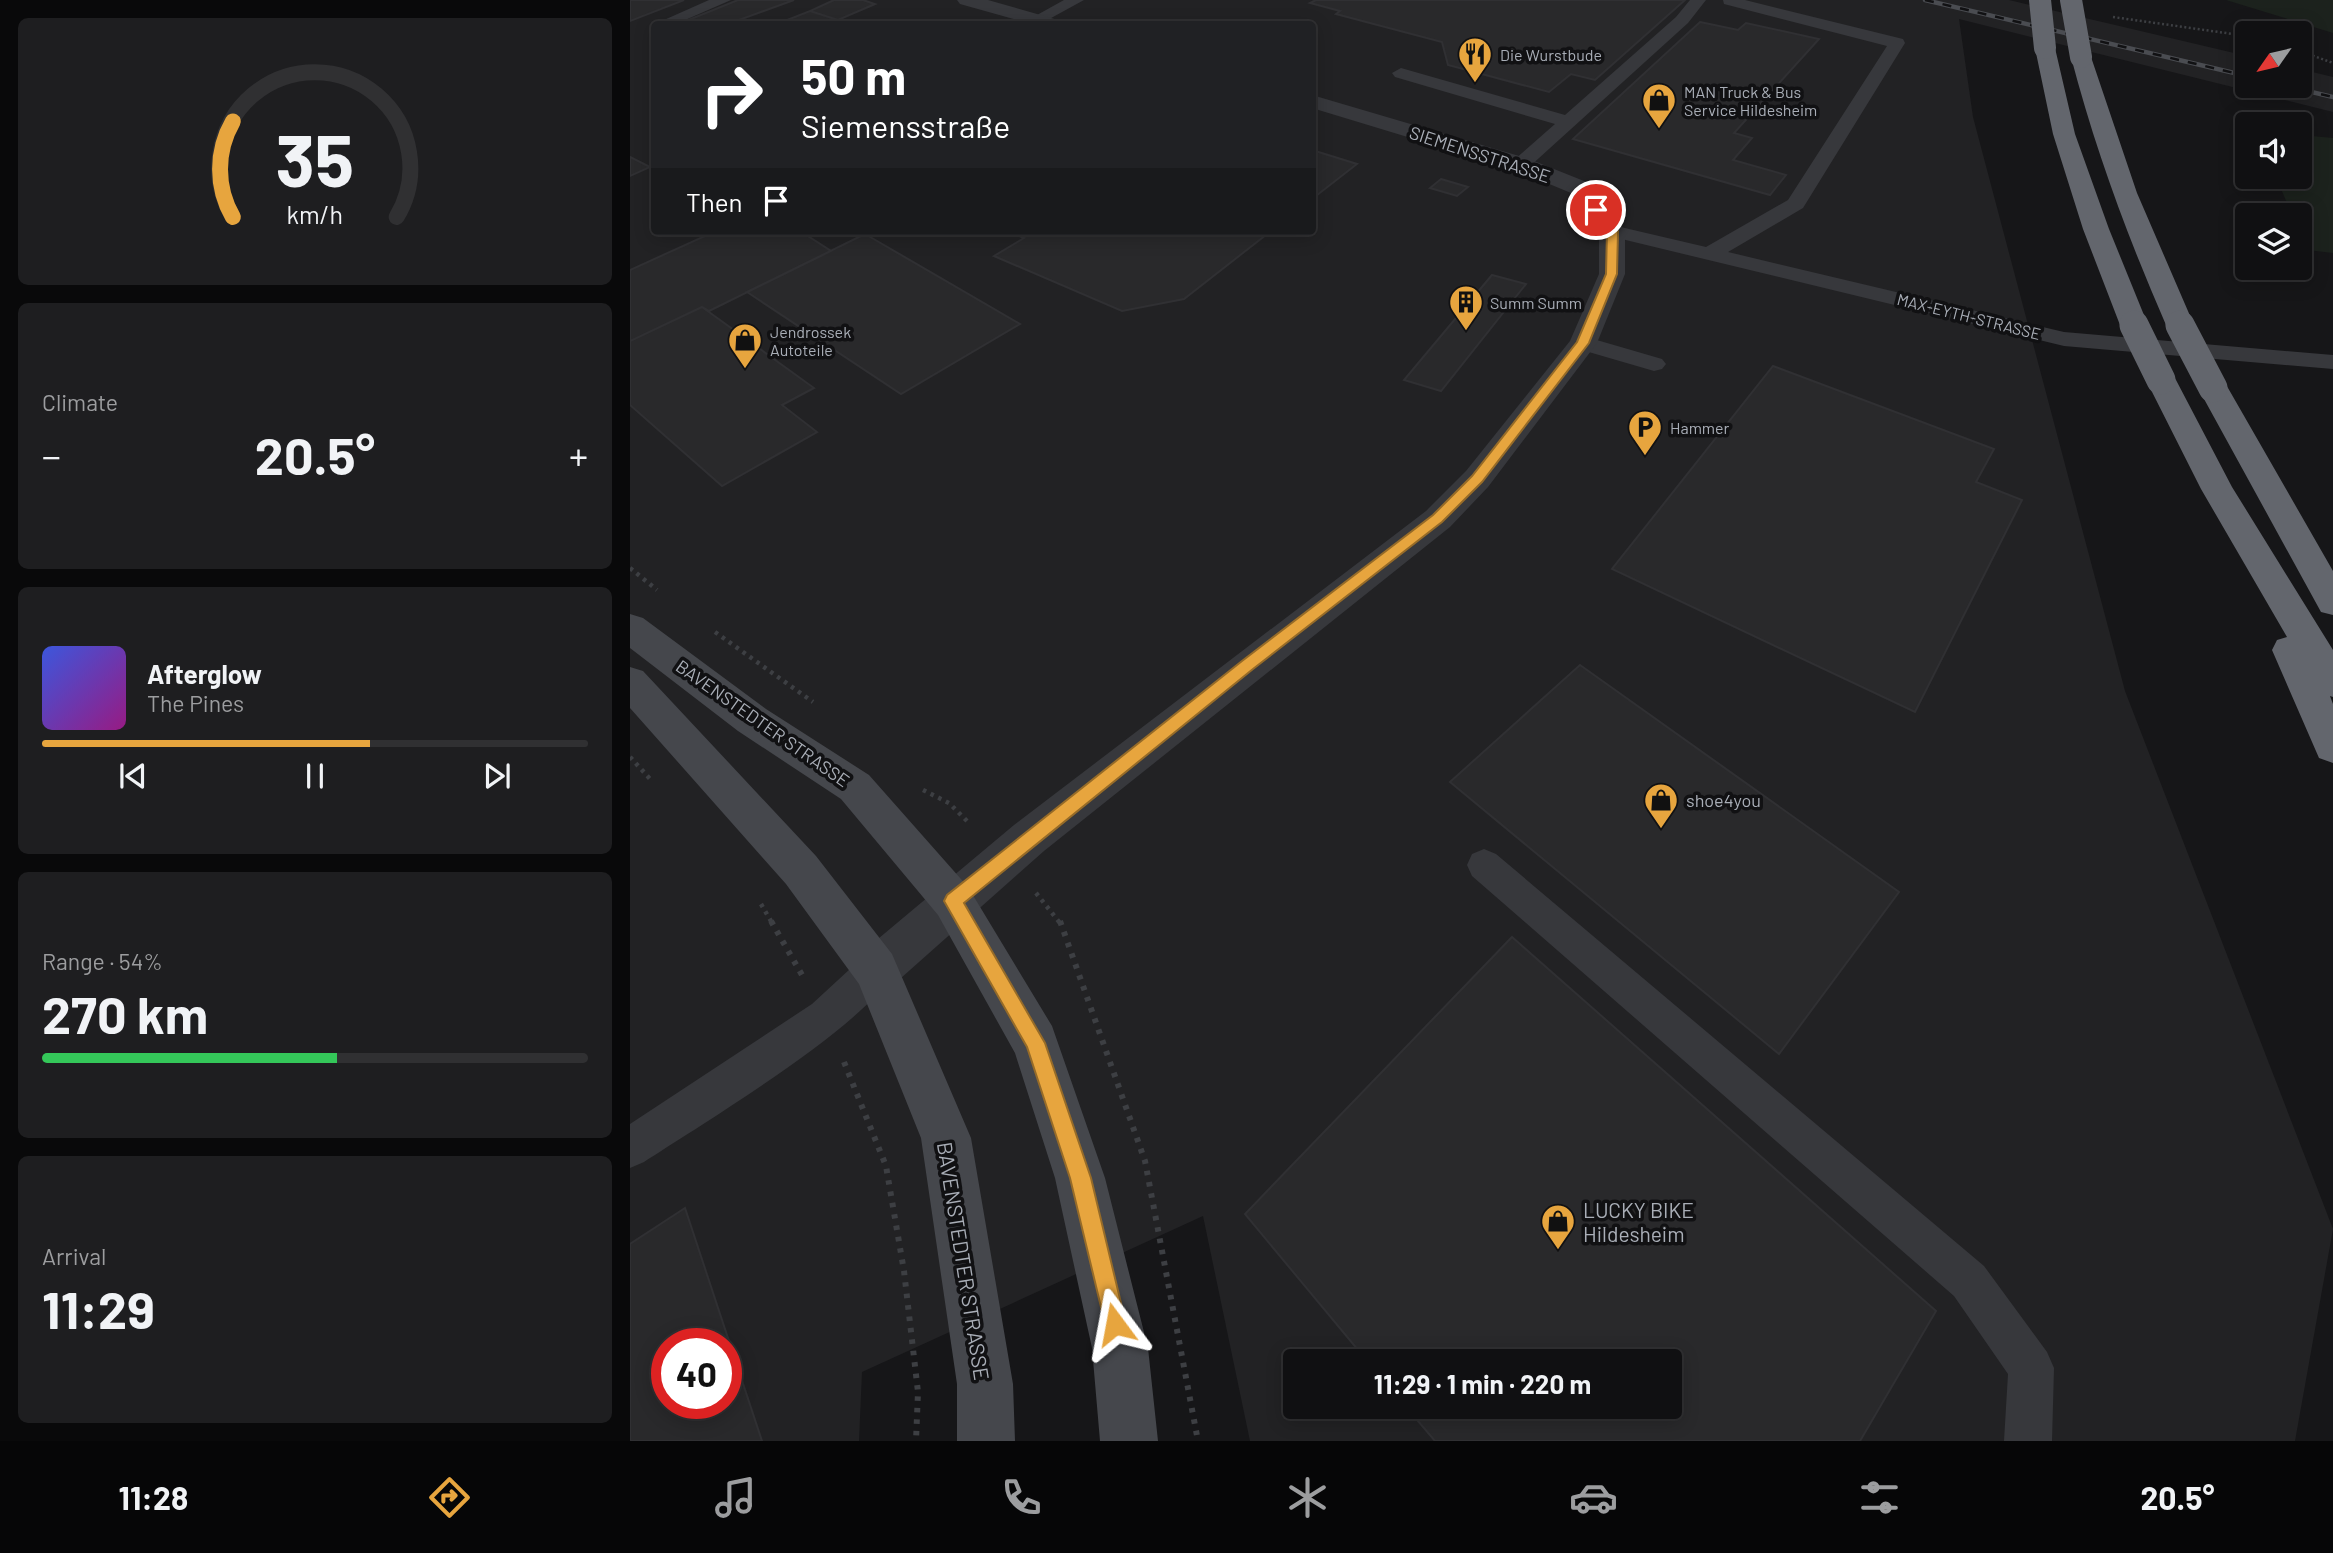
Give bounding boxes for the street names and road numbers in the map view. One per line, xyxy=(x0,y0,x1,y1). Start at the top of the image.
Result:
street label: SIEMENSSTRASSE xyxy=(1407,121,1553,187)
street label: MAX-EYTH-STRASSE xyxy=(1895,289,2043,343)
street label: BAVENSTEDTER STRASSE xyxy=(672,655,854,791)
street label: BAVENSTEDTER STRASSE xyxy=(933,1140,995,1382)

